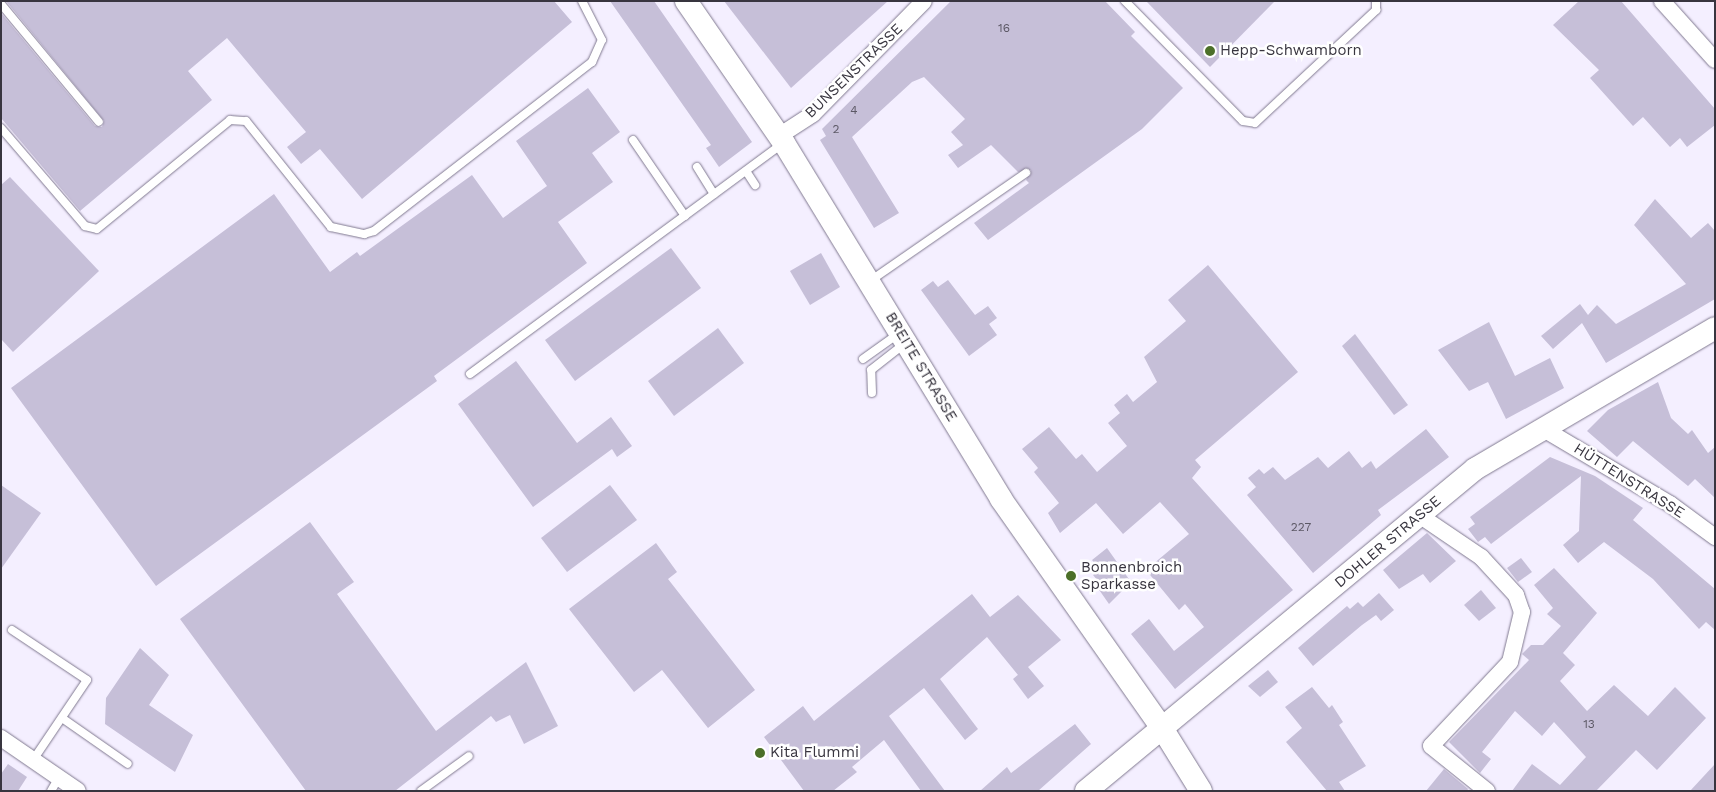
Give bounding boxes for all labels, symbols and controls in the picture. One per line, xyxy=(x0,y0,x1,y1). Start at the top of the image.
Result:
street label: BUNSENSTRASSE xyxy=(802,20,906,122)
house number: 16 xyxy=(998,22,1010,36)
place label: Hepp-Schwamborn xyxy=(1220,42,1362,60)
marker: Hepp-Schwamborn xyxy=(1204,45,1216,57)
house number: 4 xyxy=(850,104,858,118)
house number: 2 xyxy=(833,123,839,137)
street label: BREITE STRASSE xyxy=(881,309,961,425)
street label: HÜTTENSTRASSE xyxy=(1570,440,1688,522)
street label: DOHLER STRASSE xyxy=(1331,492,1445,592)
house number: 227 xyxy=(1291,521,1311,535)
place label: Bonnenbroich Sparkasse xyxy=(1081,558,1182,593)
marker: Bonnenbroich Sparkasse xyxy=(1065,570,1077,582)
house number: 13 xyxy=(1583,718,1595,732)
place label: Kita Flummi xyxy=(770,744,859,762)
marker: Kita Flummi xyxy=(754,747,766,759)

